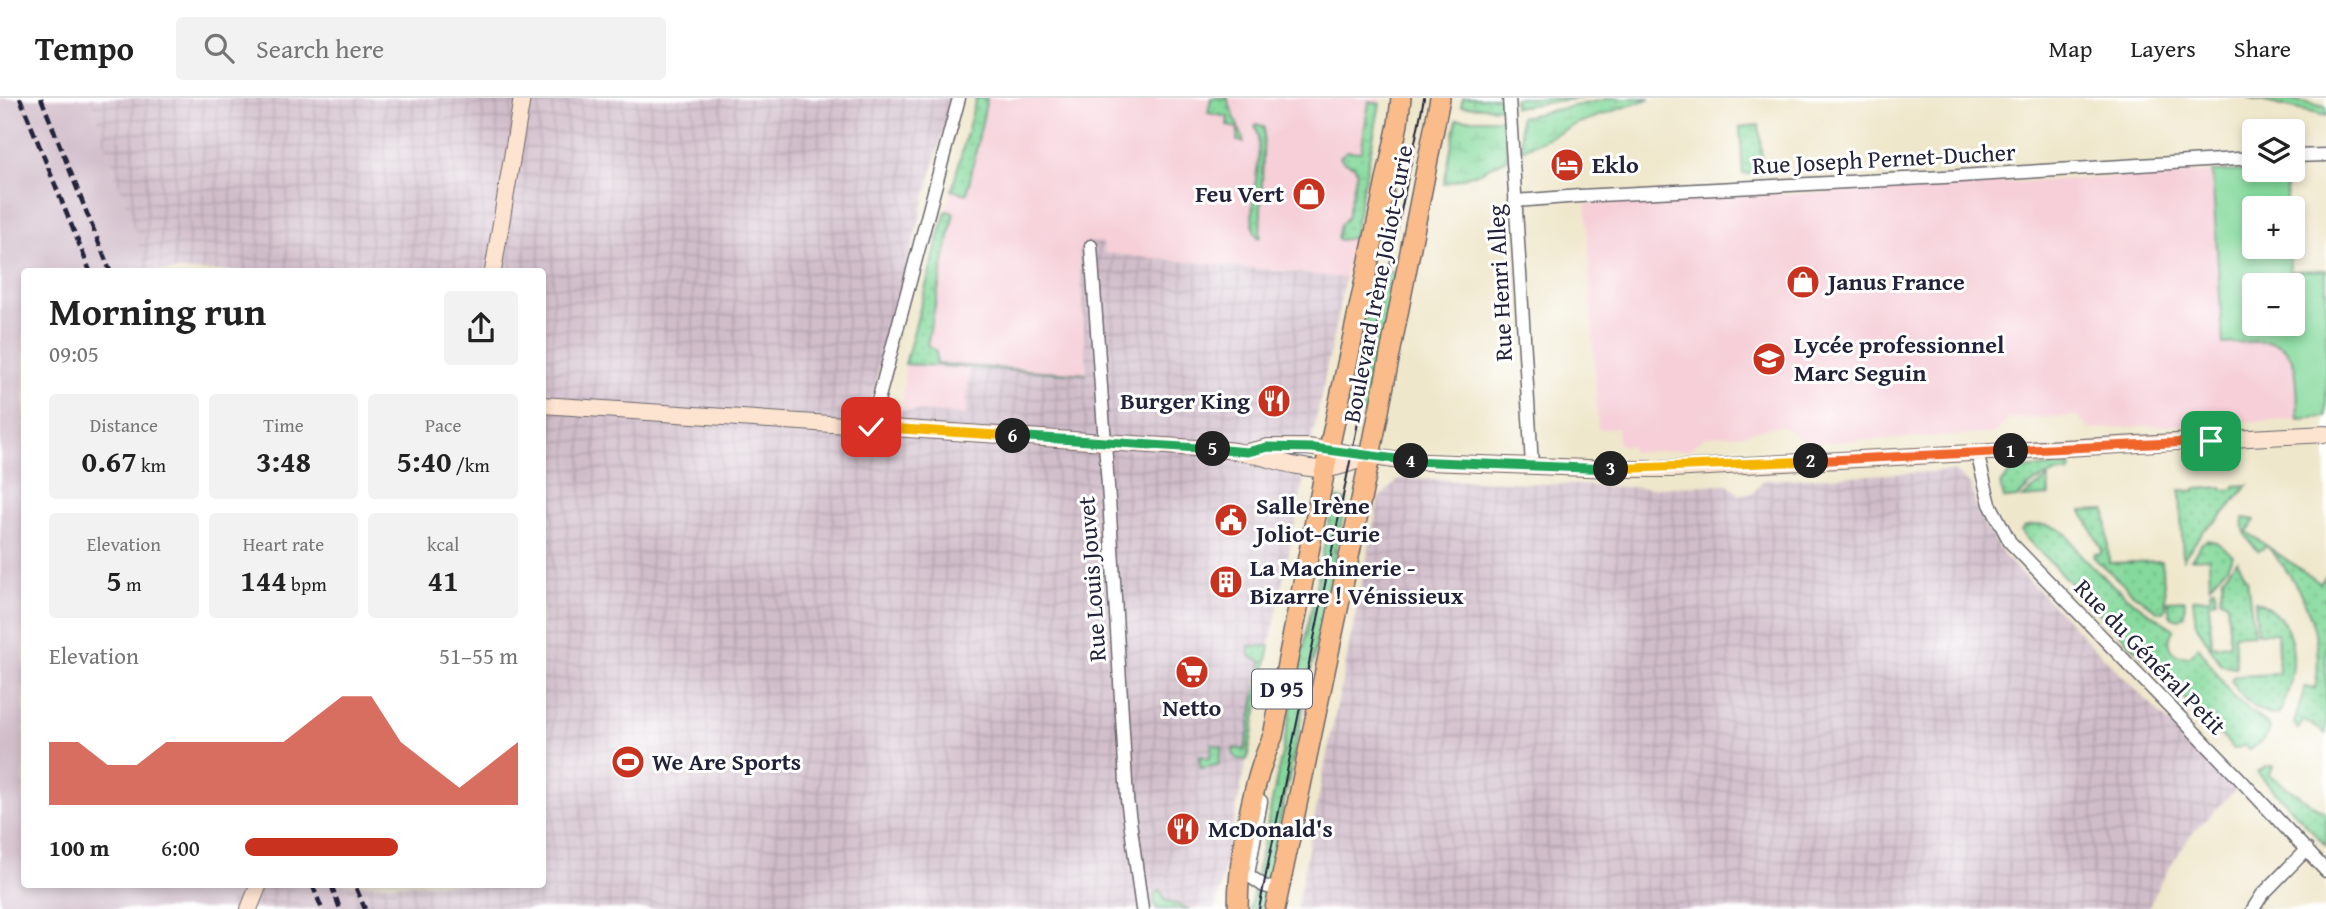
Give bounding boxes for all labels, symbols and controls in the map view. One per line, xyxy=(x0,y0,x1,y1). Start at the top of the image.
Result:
search box xyxy=(176,17,666,80)
text: Tempo xyxy=(35,24,134,72)
icon: search xyxy=(200,29,238,67)
text: Search here xyxy=(256,29,384,68)
text: Map xyxy=(2049,31,2092,66)
text: Layers xyxy=(2130,31,2196,66)
text: Share xyxy=(2234,31,2291,66)
map controls xyxy=(2242,119,2305,336)
button: layers xyxy=(2242,119,2305,182)
street label: Rue Joseph Pernet-Ducher xyxy=(1751,134,2017,183)
street label: Boulevard Irène Joliot-Curie xyxy=(1333,142,1422,426)
hotel icon: Eklo xyxy=(1548,146,1586,184)
place label: Eklo xyxy=(1592,147,1639,182)
shop icon: Feu Vert xyxy=(1290,175,1328,213)
place label: Feu Vert xyxy=(1195,176,1284,211)
button: + xyxy=(2242,196,2305,259)
street label: Rue Henri Alleg xyxy=(1478,204,1521,362)
shop icon: Janus France xyxy=(1784,263,1822,301)
place label: Janus France xyxy=(1824,264,1965,299)
button: − xyxy=(2242,273,2305,336)
text: Morning run xyxy=(49,283,266,339)
button: share xyxy=(444,291,518,365)
place label: Lycée professionnel Marc Seguin xyxy=(1794,327,2005,390)
text: 09:05 xyxy=(49,337,99,370)
school or university icon: Lycée professionnel Marc Seguin xyxy=(1750,340,1788,378)
restaurant icon: Burger King xyxy=(1255,382,1293,420)
place label: Burger King xyxy=(1120,383,1250,418)
pin xyxy=(841,397,901,457)
icon: check xyxy=(852,408,890,446)
text: Distance xyxy=(90,411,158,439)
text: Time xyxy=(263,411,304,439)
text: Pace xyxy=(425,411,461,439)
pin xyxy=(2181,411,2241,471)
pin: 6 xyxy=(996,418,1030,454)
text: 6 xyxy=(1008,421,1017,449)
icon: arrive xyxy=(2192,422,2230,460)
pin: 5 xyxy=(1196,432,1230,466)
text: 5 xyxy=(1208,434,1217,462)
pin: 1 xyxy=(1994,434,2028,468)
text: 1 xyxy=(2006,436,2015,464)
text: 0.67 xyxy=(82,439,137,483)
text: 3:48 xyxy=(256,439,311,483)
text: 5:40 xyxy=(396,439,452,483)
pin: 4 xyxy=(1394,444,1428,478)
pin: 2 xyxy=(1794,444,1828,478)
text: 4 xyxy=(1406,446,1415,474)
text: 2 xyxy=(1806,446,1815,474)
text: km xyxy=(137,451,166,479)
text: /km xyxy=(452,451,490,479)
pin: 3 xyxy=(1594,452,1628,486)
text: 3 xyxy=(1606,454,1615,482)
place label: Salle Irène Joliot-Curie xyxy=(1252,488,1380,551)
street label: Rue Louis Jouvet xyxy=(1068,495,1115,663)
public building icon: Salle Irène Joliot-Curie xyxy=(1212,501,1250,539)
text: Elevation xyxy=(87,530,161,558)
text: Heart rate xyxy=(243,530,324,558)
text: kcal xyxy=(427,530,459,558)
place label: La Machinerie - Bizarre ! Vénissieux xyxy=(1250,550,1464,613)
text: 5 xyxy=(106,558,122,602)
text: 144 xyxy=(240,558,287,602)
text: 41 xyxy=(428,558,459,602)
building icon: La Machinerie - Bizarre ! Vénissieux xyxy=(1207,563,1245,601)
text: m xyxy=(122,570,141,598)
text: bpm xyxy=(287,570,327,598)
street label: Rue du Général Petit xyxy=(2066,571,2235,743)
text: Elevation xyxy=(49,639,139,672)
text: 51–55 m xyxy=(439,639,518,672)
supermarket icon: Netto xyxy=(1173,653,1211,691)
road number: D 95 xyxy=(1252,670,1312,708)
place label: Netto xyxy=(1163,690,1222,725)
sports icon: We Are Sports xyxy=(609,743,647,781)
place label: We Are Sports xyxy=(652,744,801,779)
restaurant icon: McDonald's xyxy=(1164,810,1202,848)
place label: McDonald's xyxy=(1208,811,1333,846)
text: 100 m xyxy=(49,831,110,864)
text: 6:00 xyxy=(161,831,200,864)

